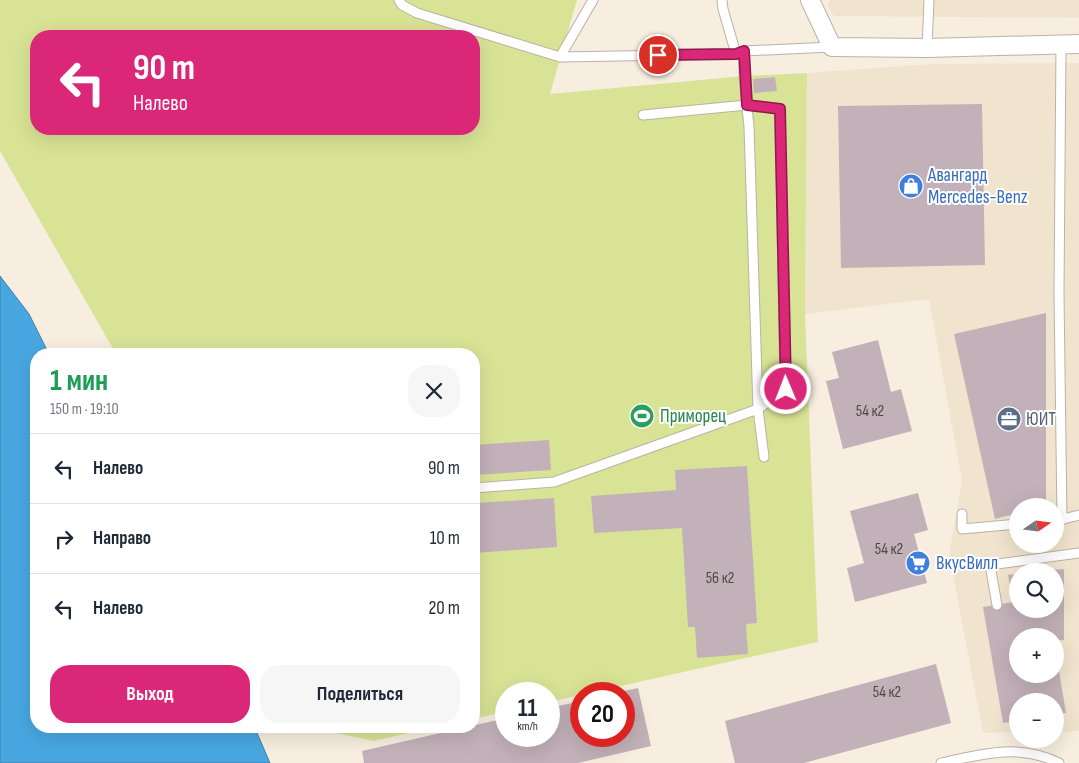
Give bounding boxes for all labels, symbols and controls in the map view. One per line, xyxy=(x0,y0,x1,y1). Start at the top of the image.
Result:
pin xyxy=(637,34,679,76)
icon: arrive xyxy=(644,41,672,69)
text: 90 m xyxy=(133,47,195,90)
icon: left xyxy=(50,50,115,115)
text: Налево xyxy=(133,90,188,117)
place label: Авангард Mercedes-Benz xyxy=(927,164,1028,209)
shop icon: Авангард Mercedes-Benz xyxy=(898,173,924,199)
position arrow xyxy=(759,362,811,414)
text: 1 мин xyxy=(50,363,108,399)
button: close xyxy=(408,365,460,417)
text: 150 m · 19:10 xyxy=(50,400,119,419)
house number: 54 к2 xyxy=(856,402,884,421)
sports icon: Приморец xyxy=(629,403,655,429)
place label: Приморец xyxy=(660,405,726,428)
office icon: ЮИТ xyxy=(996,406,1022,432)
place label: ЮИТ xyxy=(1026,408,1056,431)
icon: left xyxy=(50,455,78,483)
text: Налево xyxy=(93,457,143,480)
text: 90 m xyxy=(428,457,460,480)
north arrow xyxy=(1009,498,1064,552)
map controls xyxy=(1009,498,1064,748)
icon: right xyxy=(50,525,78,553)
text: Направо xyxy=(93,527,151,550)
text: 10 m xyxy=(430,527,460,550)
house number: 54 к2 xyxy=(875,540,903,559)
supermarket icon: ВкусВилл xyxy=(905,550,931,576)
place label: ВкусВилл xyxy=(936,552,998,575)
button: search xyxy=(1009,563,1064,618)
house number: 56 к2 xyxy=(706,569,734,588)
icon: left xyxy=(50,595,78,623)
text: Налево xyxy=(93,597,143,620)
text: 20 m xyxy=(428,597,460,620)
button: + xyxy=(1009,628,1064,683)
button: Выход xyxy=(50,665,250,723)
button: Поделиться xyxy=(260,665,460,723)
speed limit sign: 20 xyxy=(570,682,635,747)
house number: 54 к2 xyxy=(873,683,901,702)
text: 11 xyxy=(518,693,537,724)
button: − xyxy=(1009,693,1064,748)
text: km/h xyxy=(517,719,538,734)

